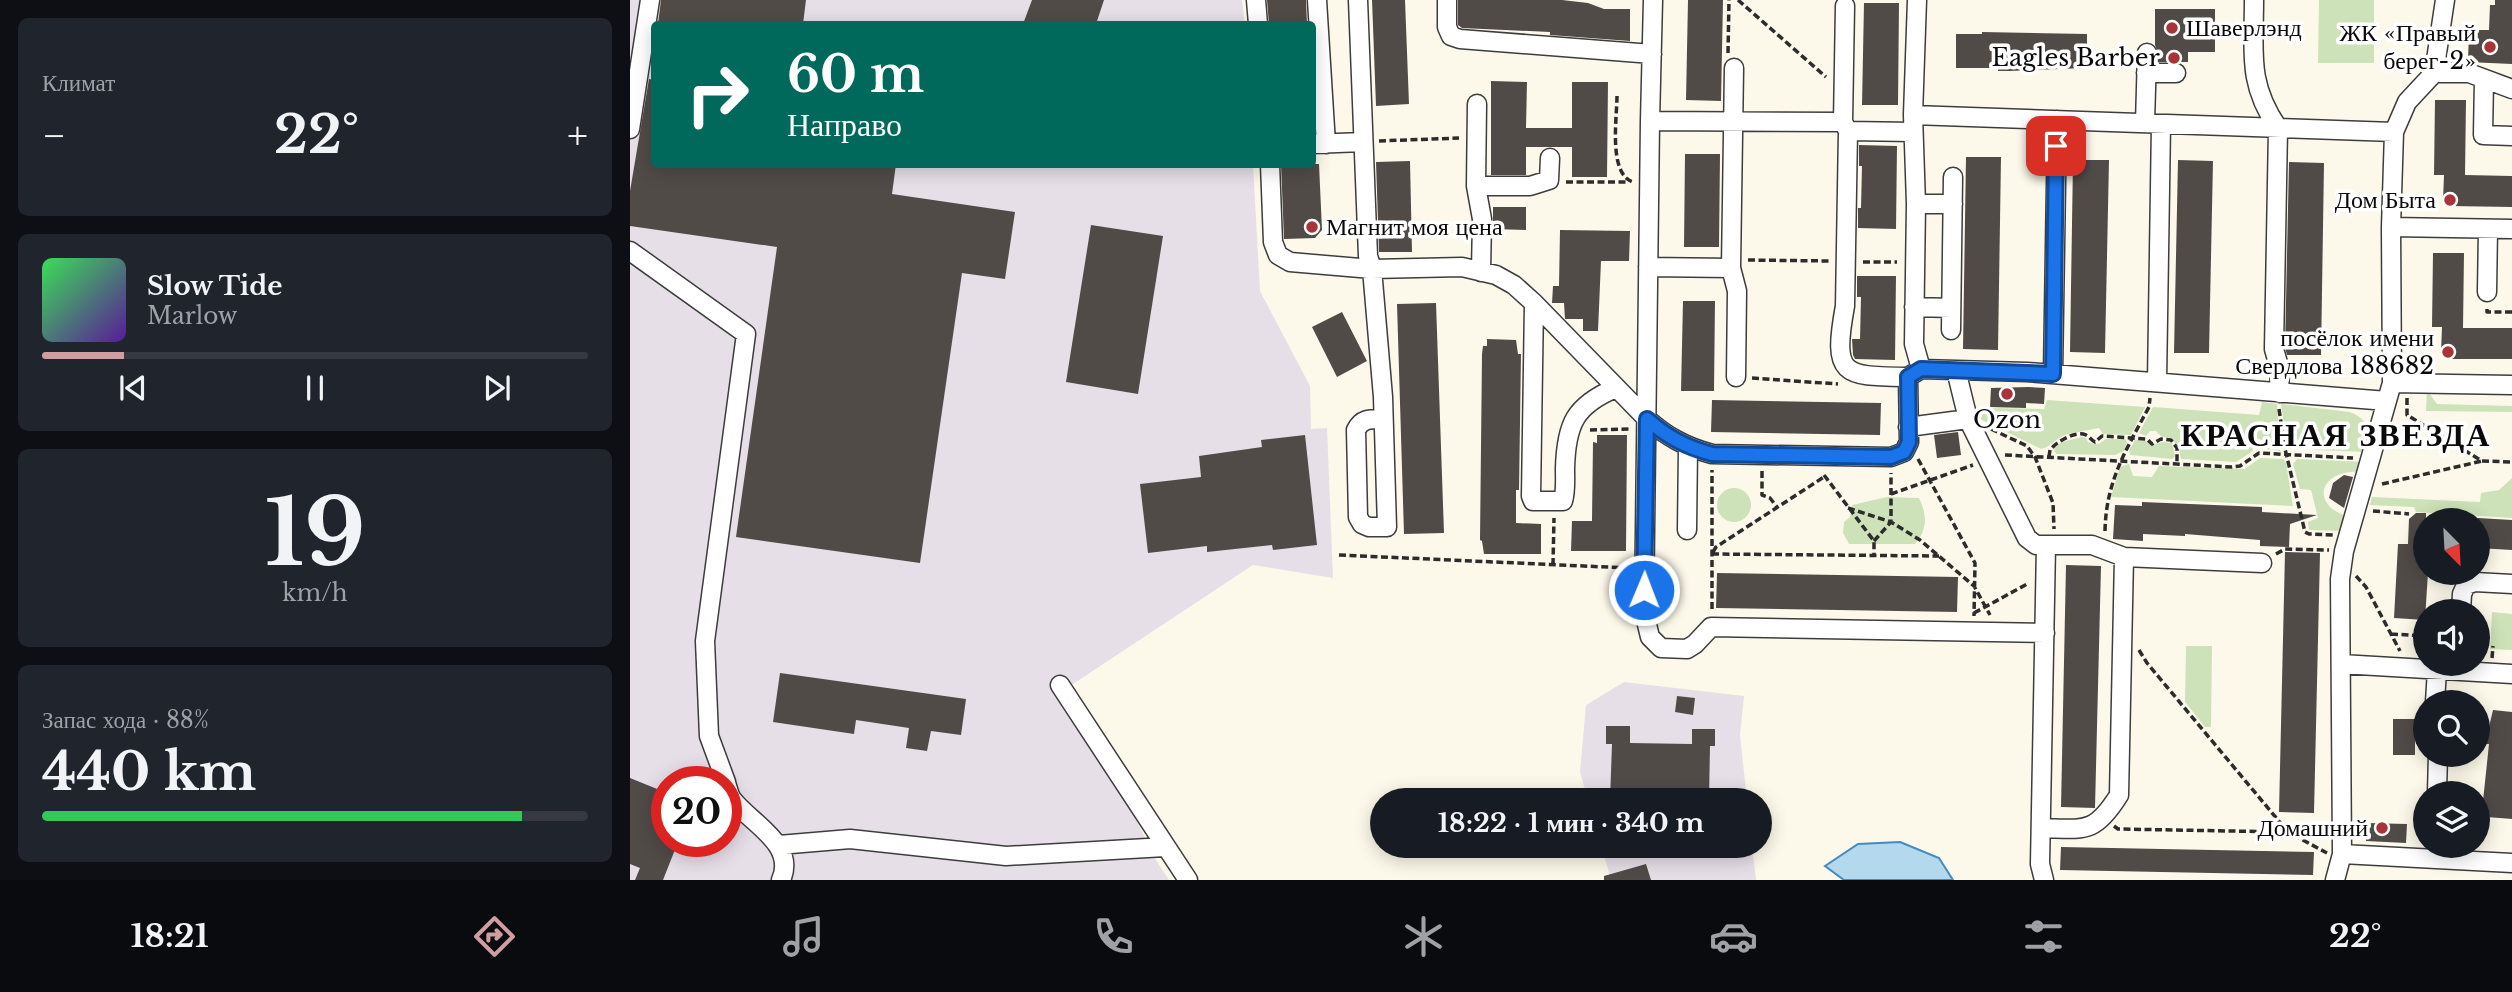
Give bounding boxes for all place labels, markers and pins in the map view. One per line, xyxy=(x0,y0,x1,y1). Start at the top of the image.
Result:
place label: Шаверлэнд xyxy=(2186,13,2302,42)
place label: ЖК «Правый берег-2» xyxy=(2340,18,2476,75)
marker: Шаверлэнд xyxy=(2164,20,2180,36)
marker: ЖК «Правый берег-2» xyxy=(2482,39,2498,55)
place label: Eagles Barber xyxy=(1992,43,2161,72)
marker: Eagles Barber xyxy=(2166,50,2182,66)
pin xyxy=(2026,116,2086,176)
place label: Дом Быта xyxy=(2335,185,2436,214)
marker: Дом Быта xyxy=(2442,192,2458,208)
place label: Магнит моя цена xyxy=(1326,212,1503,241)
marker: Магнит моя цена xyxy=(1304,219,1320,235)
place label: посёлок имени Свердлова 188682 xyxy=(2235,323,2434,380)
marker: посёлок имени Свердлова 188682 xyxy=(2440,344,2456,360)
marker: Ozon xyxy=(1999,386,2015,402)
place label: Ozon xyxy=(1973,405,2041,434)
place label: Домашний xyxy=(2257,813,2368,842)
marker: Домашний xyxy=(2374,820,2390,836)

